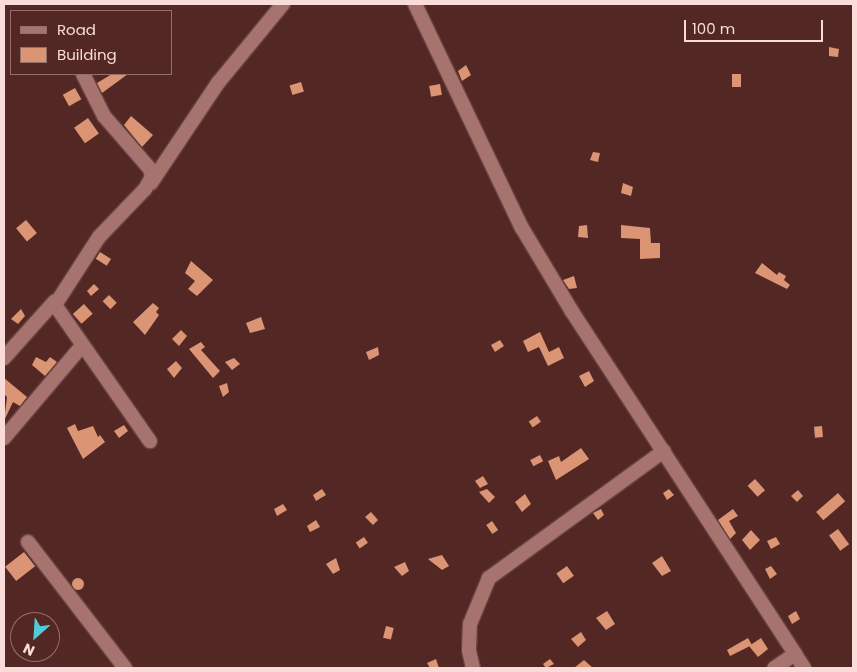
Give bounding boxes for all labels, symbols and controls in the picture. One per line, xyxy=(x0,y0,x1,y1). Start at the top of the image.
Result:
legend xyxy=(10,10,172,75)
scale bar xyxy=(687,10,826,42)
text: 100 m xyxy=(692,18,735,39)
text: Road xyxy=(57,19,96,40)
text: Building xyxy=(57,44,117,65)
north arrow xyxy=(10,612,60,662)
text: N xyxy=(20,638,38,661)

